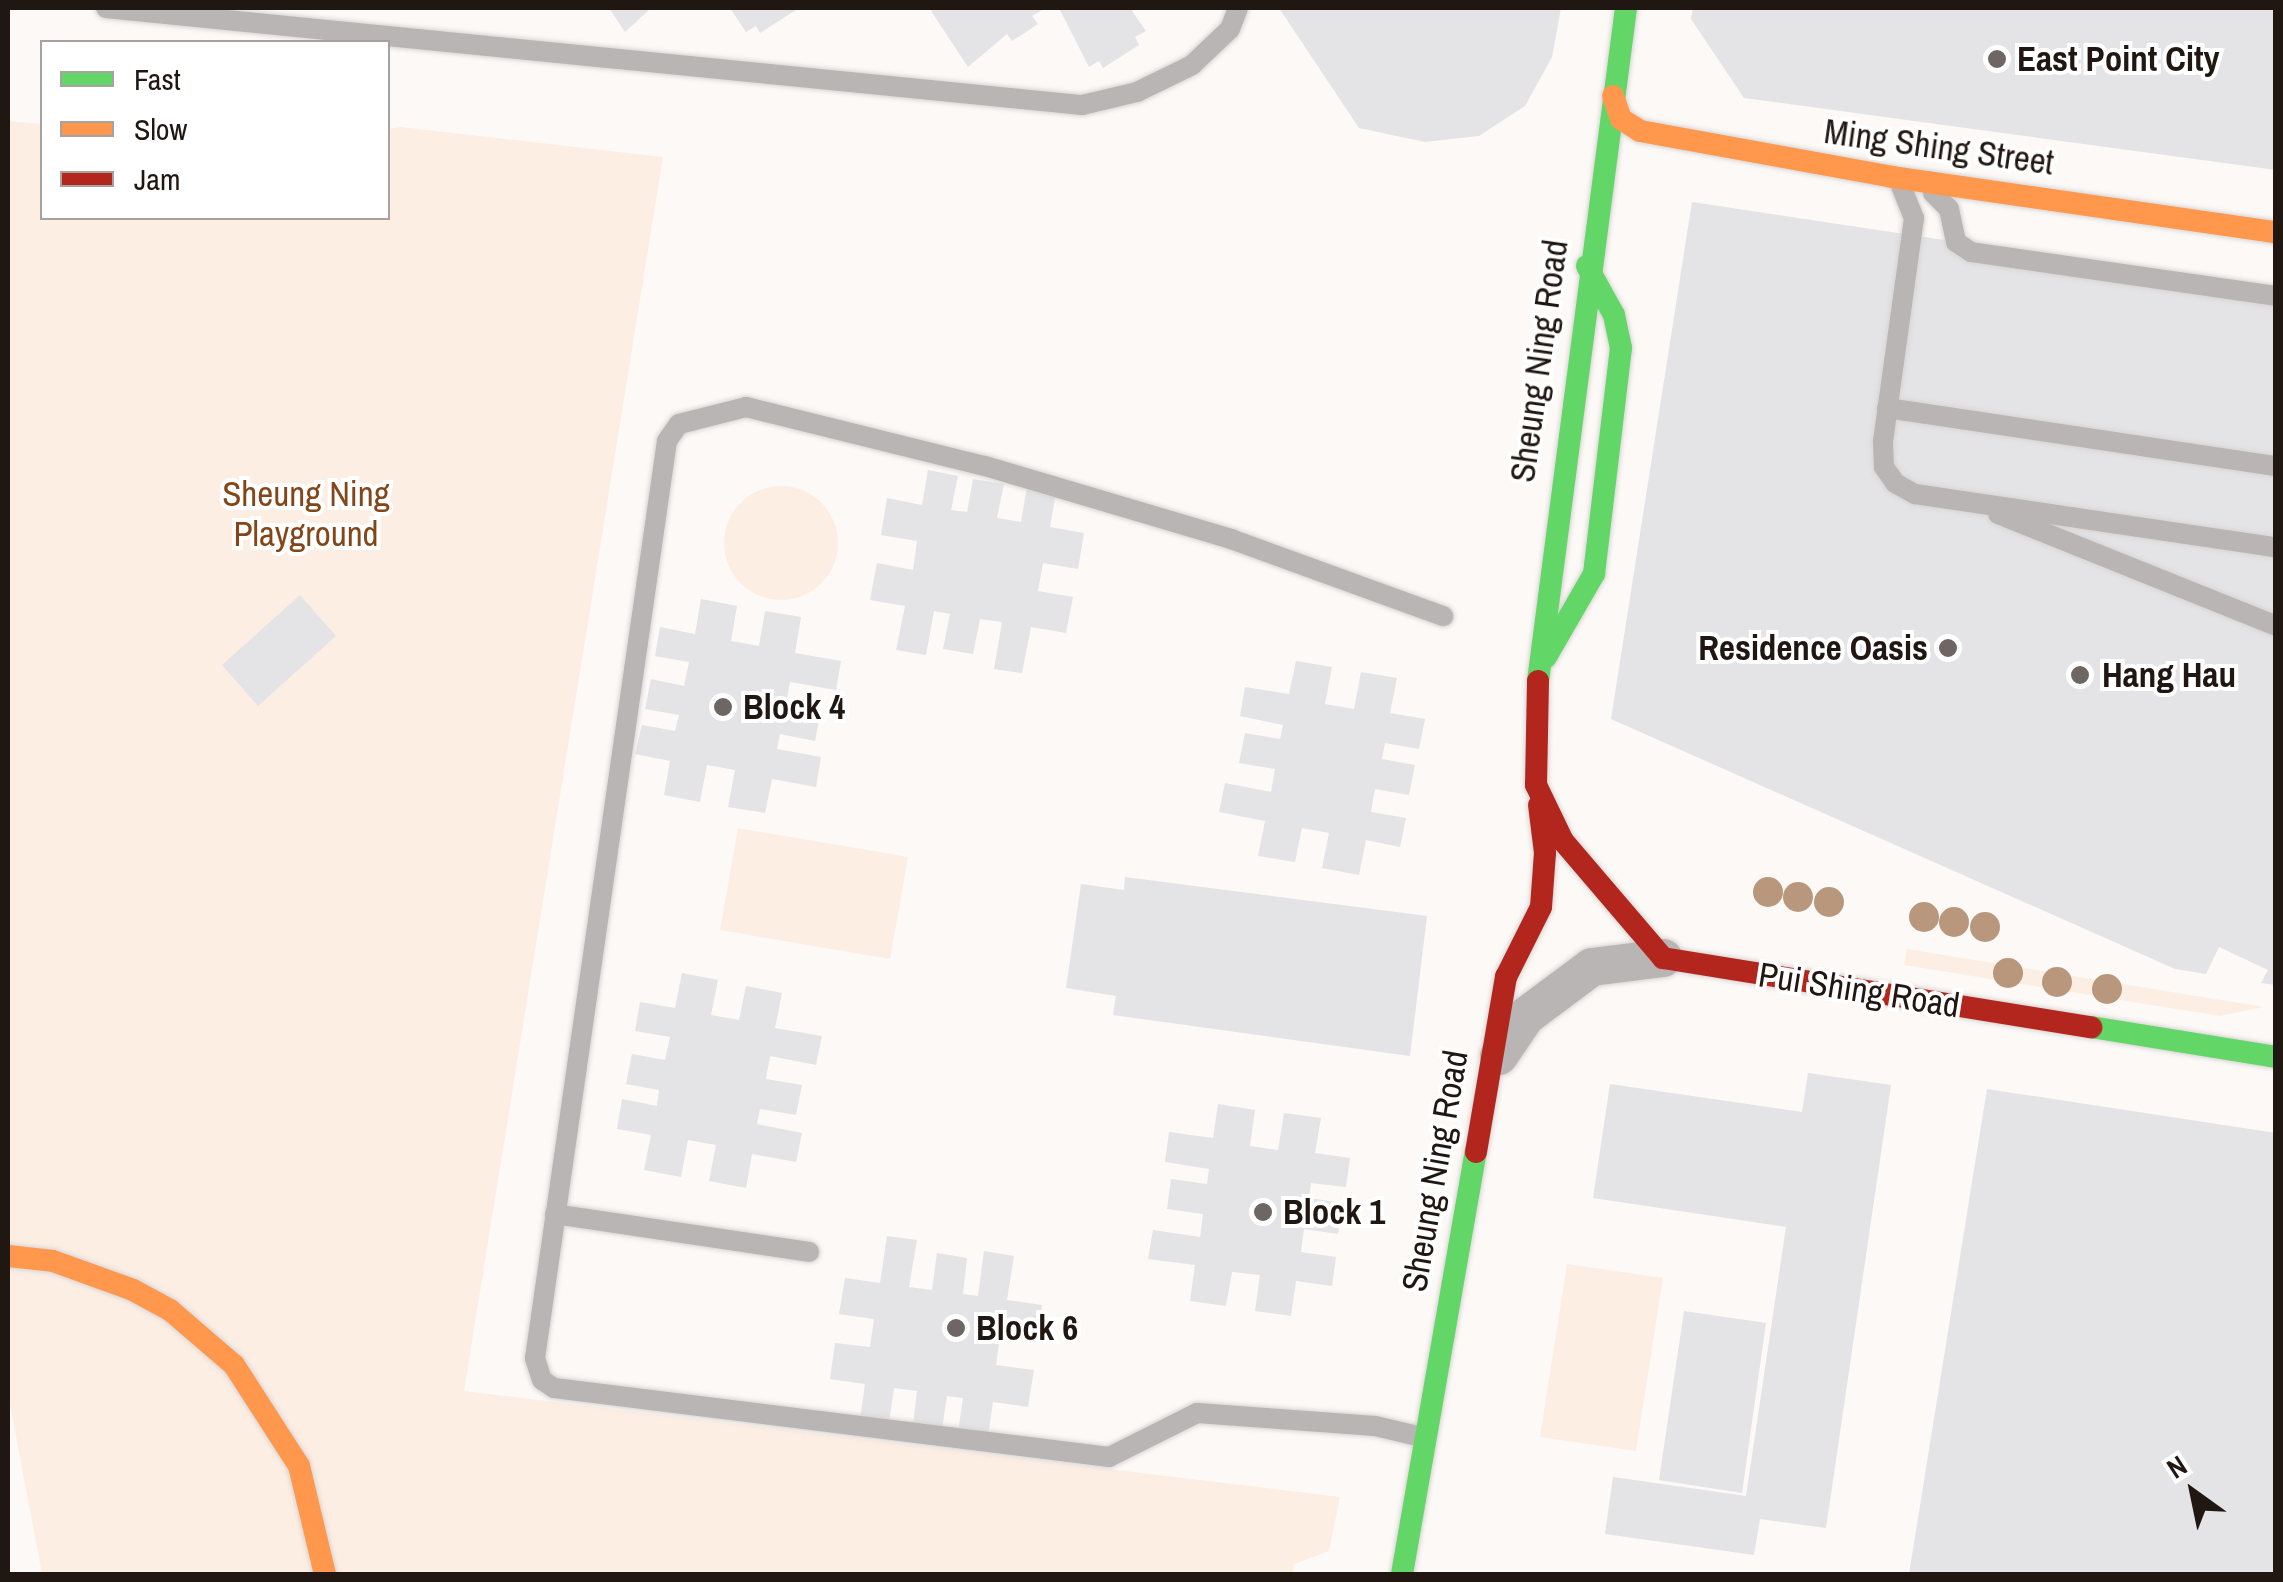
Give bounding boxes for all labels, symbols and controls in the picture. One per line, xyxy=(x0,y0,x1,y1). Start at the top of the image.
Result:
place label: East Point City xyxy=(2017,38,2220,80)
legend xyxy=(40,40,390,220)
marker: East Point City xyxy=(1986,48,2008,70)
text: Fast xyxy=(134,59,181,99)
text: Slow xyxy=(134,109,187,149)
street label: Ming Shing Street xyxy=(1822,110,2056,184)
text: Jam xyxy=(134,159,180,199)
street label: Sheung Ning Road xyxy=(1501,237,1577,485)
park label: Sheung Ning Playground xyxy=(222,473,390,555)
place label: Residence Oasis xyxy=(1698,627,1928,669)
marker: Residence Oasis xyxy=(1937,637,1959,659)
place label: Hang Hau xyxy=(2102,654,2236,696)
marker: Hang Hau xyxy=(2067,662,2093,688)
place label: Block 4 xyxy=(743,686,845,728)
marker: Block 4 xyxy=(712,696,734,718)
street label: Pui Shing Road xyxy=(1756,953,1962,1027)
street label: Sheung Ning Road xyxy=(1393,1047,1477,1295)
place label: Block 1 xyxy=(1283,1191,1385,1233)
marker: Block 1 xyxy=(1252,1201,1274,1223)
place label: Block 6 xyxy=(976,1307,1078,1349)
marker: Block 6 xyxy=(945,1317,967,1339)
north arrow xyxy=(2143,1442,2243,1542)
text: N xyxy=(2159,1446,2194,1487)

